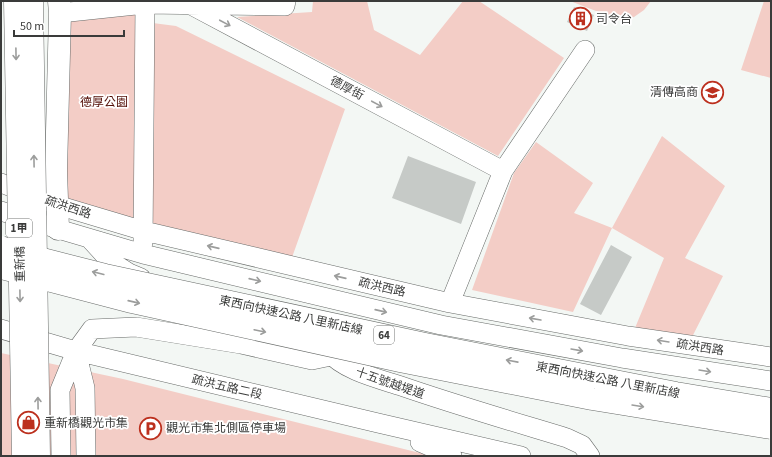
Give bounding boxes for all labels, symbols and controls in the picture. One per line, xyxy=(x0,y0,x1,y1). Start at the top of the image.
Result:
building icon: 司令台 xyxy=(568,6,594,32)
place label: 司令台 xyxy=(596,11,632,28)
scale bar xyxy=(14,12,124,38)
text: 50 m xyxy=(20,18,44,35)
one-way arrow xyxy=(219,20,231,28)
one-way arrow xyxy=(12,47,20,60)
street label: 德厚街 xyxy=(327,72,367,104)
school or university icon: 清傳高商 xyxy=(700,79,726,105)
place label: 清傳高商 xyxy=(650,84,698,101)
park label: 德厚公園 xyxy=(80,94,128,111)
one-way arrow xyxy=(371,101,383,108)
one-way arrow xyxy=(30,155,38,168)
street label: 疏洪西路 xyxy=(42,192,93,223)
road number: 1甲 xyxy=(6,219,32,237)
one-way arrow xyxy=(207,243,220,251)
street label: 重新橋 xyxy=(12,246,29,282)
one-way arrow xyxy=(91,269,104,276)
one-way arrow xyxy=(333,273,346,280)
street label: 疏洪西路 xyxy=(357,274,407,301)
one-way arrow xyxy=(248,277,261,285)
one-way arrow xyxy=(16,289,24,302)
street label: 東西向快速公路 八里新店線 xyxy=(218,292,364,339)
one-way arrow xyxy=(127,299,140,307)
one-way arrow xyxy=(374,307,387,315)
one-way arrow xyxy=(529,315,542,323)
road number: 64 xyxy=(374,326,394,344)
one-way arrow xyxy=(254,327,267,335)
street label: 疏洪西路 xyxy=(675,335,725,360)
one-way arrow xyxy=(657,337,670,345)
one-way arrow xyxy=(570,346,583,354)
one-way arrow xyxy=(506,357,519,365)
street label: 東西向快速公路 八里新店線 xyxy=(534,358,681,403)
street label: 十五號越堤道 xyxy=(353,364,427,403)
one-way arrow xyxy=(698,367,711,375)
street label: 疏洪五路二段 xyxy=(190,371,264,404)
one-way arrow xyxy=(34,397,42,410)
one-way arrow xyxy=(631,402,644,410)
shop icon: 重新橋觀光市集 xyxy=(15,410,41,436)
place label: 重新橋觀光市集 xyxy=(44,415,128,432)
parking icon: 觀光市集北側區停車場 xyxy=(137,415,163,441)
place label: 觀光市集北側區停車場 xyxy=(166,420,286,437)

